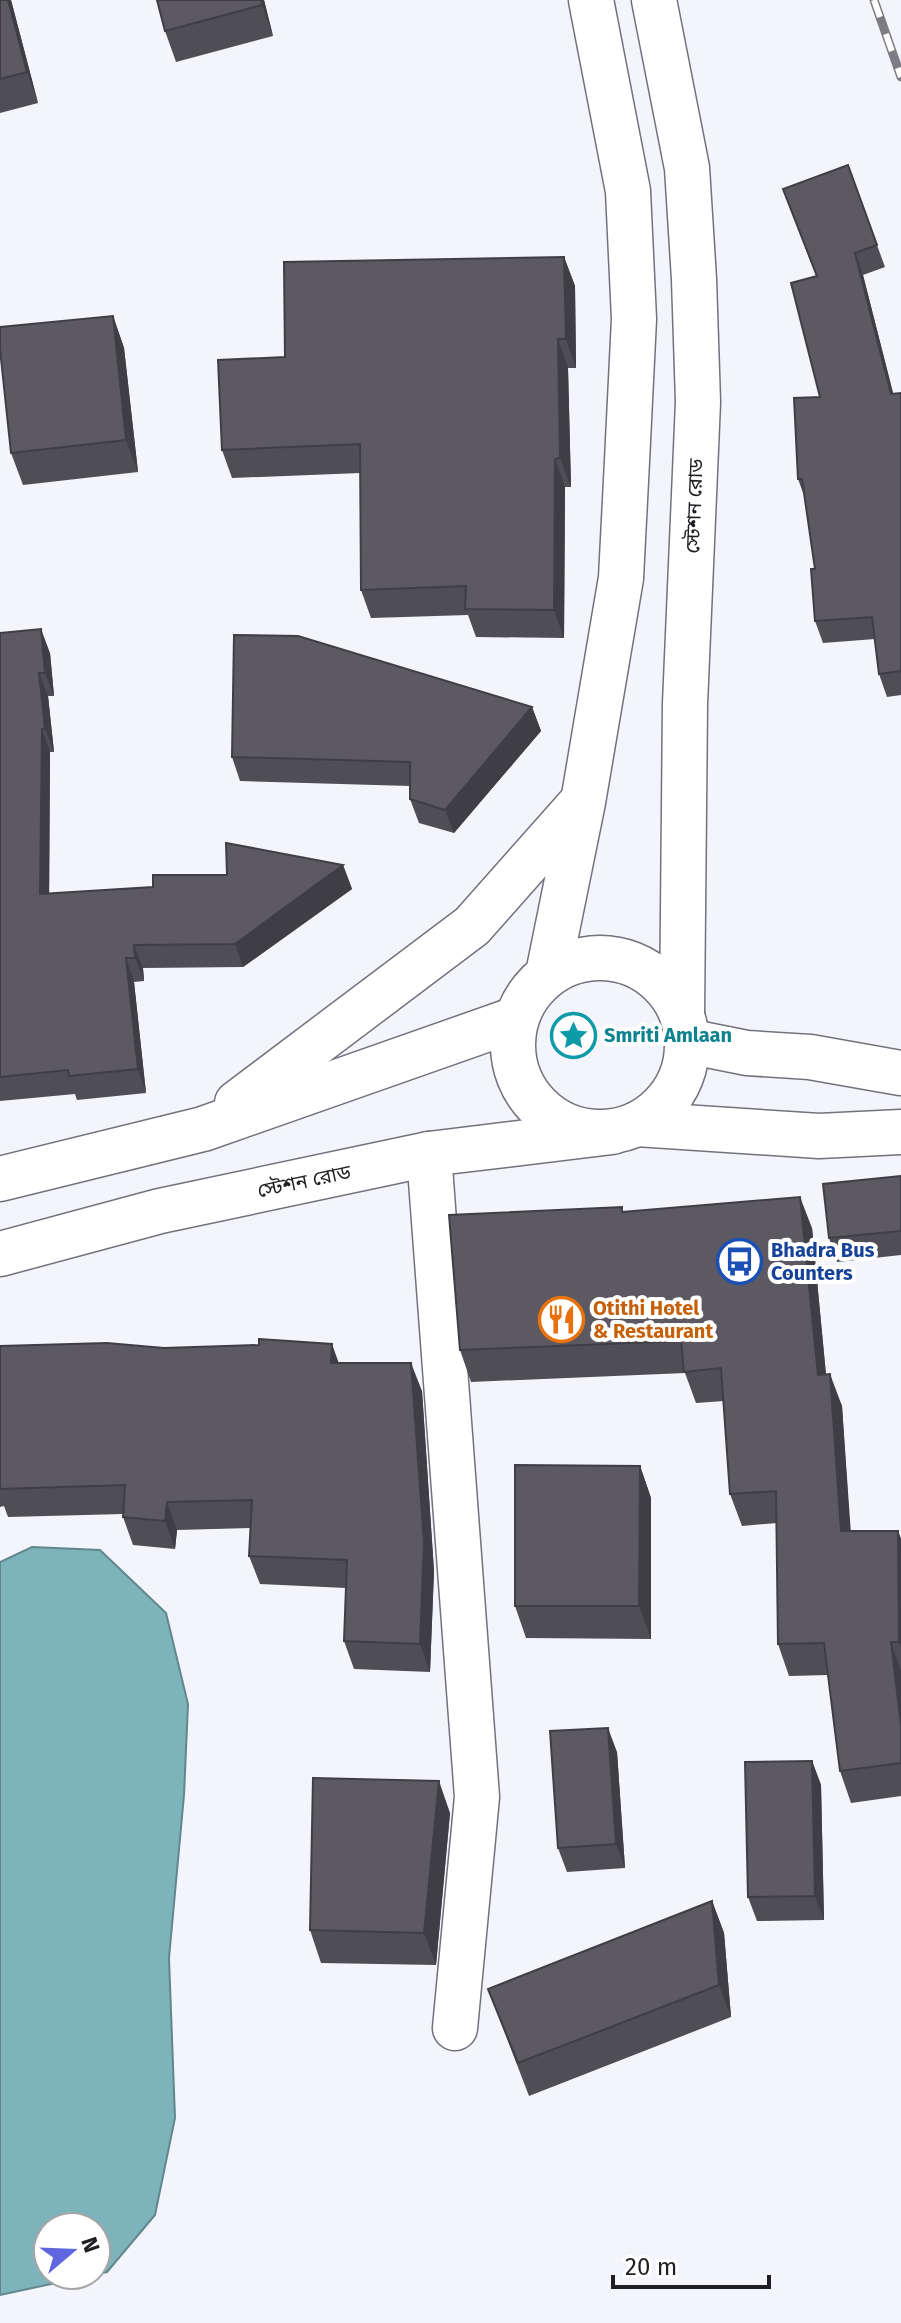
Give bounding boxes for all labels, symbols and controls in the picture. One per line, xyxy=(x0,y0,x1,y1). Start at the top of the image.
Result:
street label: স্টেশন রোড xyxy=(680,457,708,554)
place icon: Smriti Amlaan xyxy=(549,1011,597,1059)
place label: Smriti Amlaan xyxy=(604,1023,732,1047)
street label: স্টেশন রোড xyxy=(255,1159,354,1203)
bus stop icon: Bhadra Bus Counters xyxy=(716,1238,764,1286)
place label: Bhadra Bus Counters xyxy=(771,1238,875,1285)
restaurant icon: Otithi Hotel & Restaurant xyxy=(538,1296,586,1344)
place label: Otithi Hotel & Restaurant xyxy=(593,1296,713,1343)
north arrow xyxy=(32,2211,112,2291)
text: N xyxy=(75,2233,106,2256)
scale bar xyxy=(613,2239,769,2289)
text: 20 m xyxy=(625,2253,677,2281)

